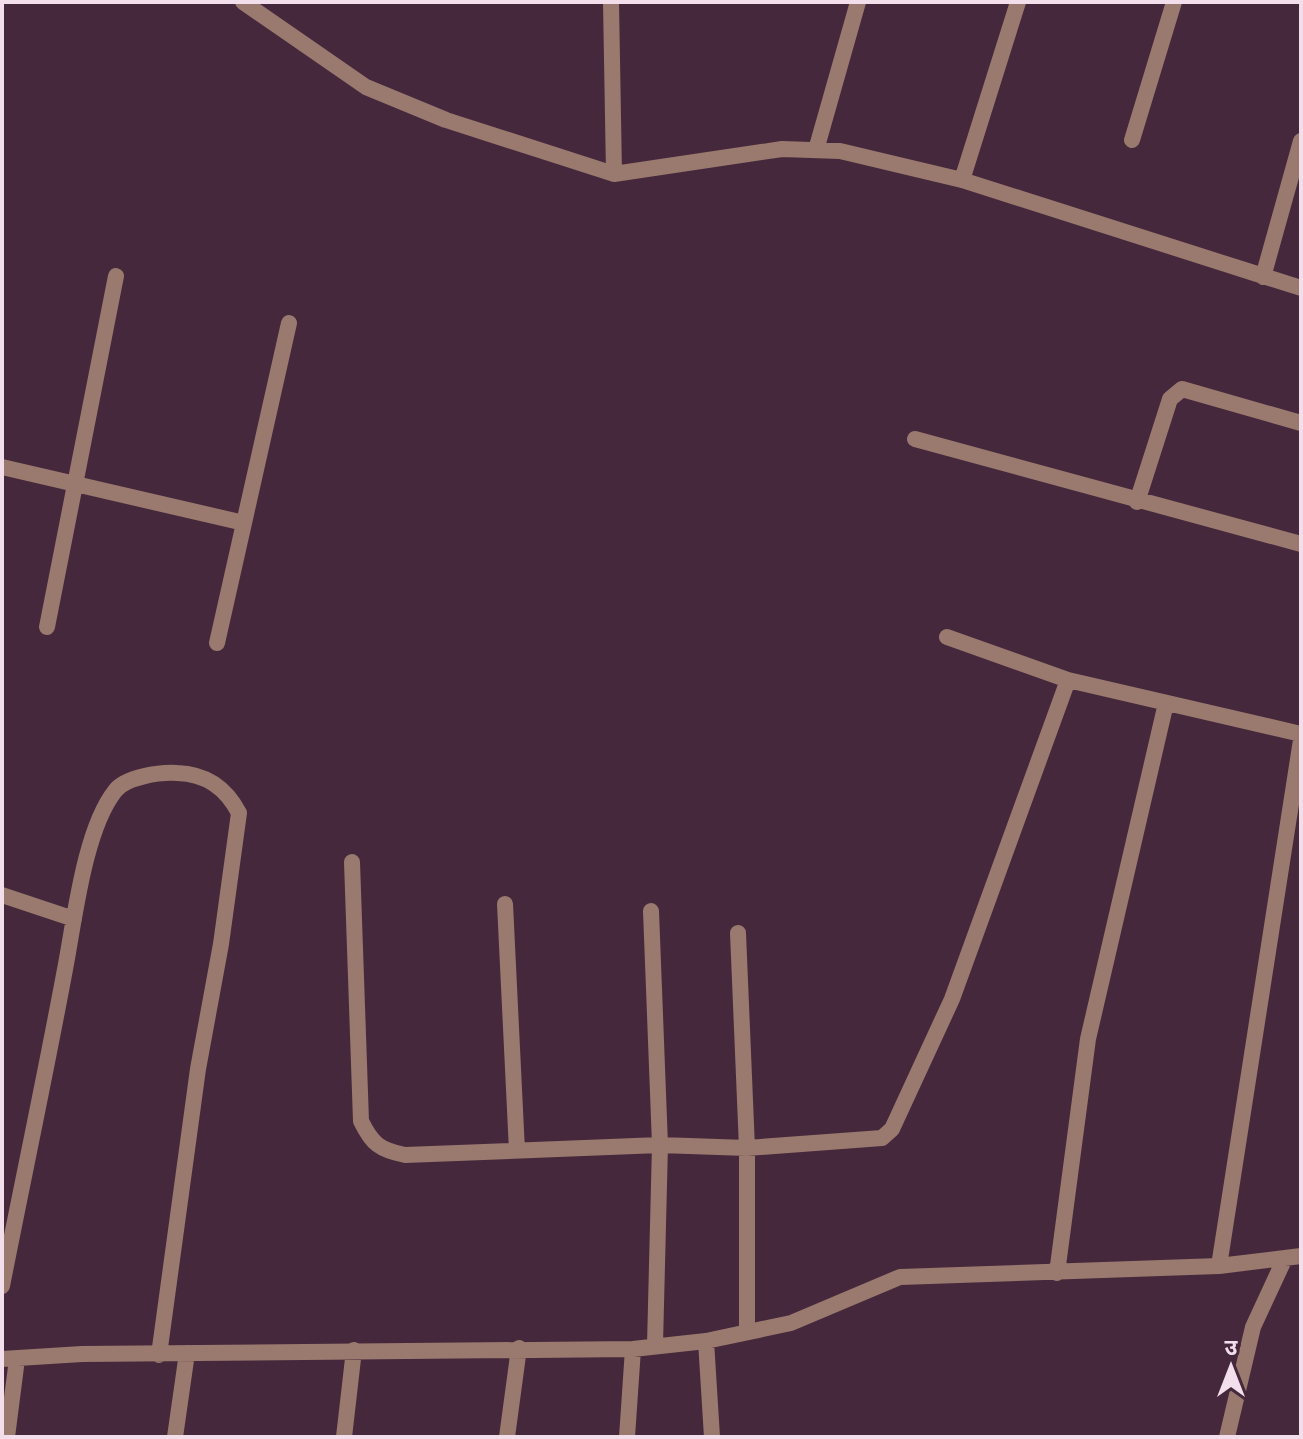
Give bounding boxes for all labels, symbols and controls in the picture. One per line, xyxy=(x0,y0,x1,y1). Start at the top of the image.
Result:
north arrow xyxy=(1191,1327,1271,1407)
text: उ xyxy=(1225,1333,1239,1361)

